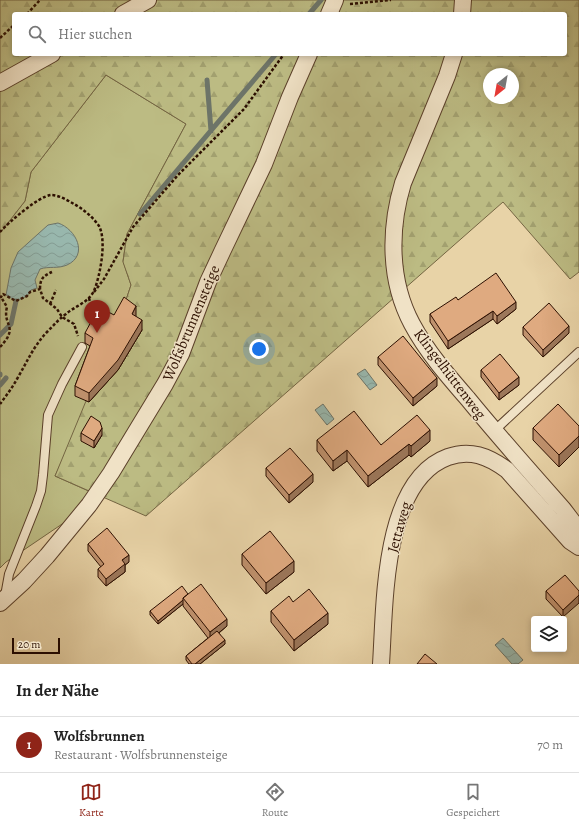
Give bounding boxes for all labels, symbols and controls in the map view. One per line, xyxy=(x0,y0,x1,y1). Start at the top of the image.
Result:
search box xyxy=(12,12,567,56)
icon: search xyxy=(26,23,48,45)
text: Hier suchen xyxy=(58,24,132,44)
north arrow xyxy=(483,68,519,104)
street label: Wolfsbrunnensteige xyxy=(157,262,225,385)
pin: 1 xyxy=(84,300,110,333)
street label: Klingelhüttenweg xyxy=(409,325,491,424)
your location xyxy=(249,339,269,359)
street label: Jettaweg xyxy=(382,499,416,555)
map controls xyxy=(531,616,567,652)
button: layers xyxy=(531,616,567,652)
scale bar xyxy=(12,636,60,655)
text: 20 m xyxy=(18,637,40,652)
text: In der Nähe xyxy=(16,679,99,702)
text: Wolfsbrunnen xyxy=(54,726,145,746)
text: 1 xyxy=(27,736,31,753)
text: 70 m xyxy=(537,736,563,753)
text: Restaurant · Wolfsbrunnensteige xyxy=(54,746,228,763)
tab: Karte xyxy=(79,781,104,820)
tab: Route xyxy=(262,781,288,820)
tab: Gespeichert xyxy=(446,781,500,820)

